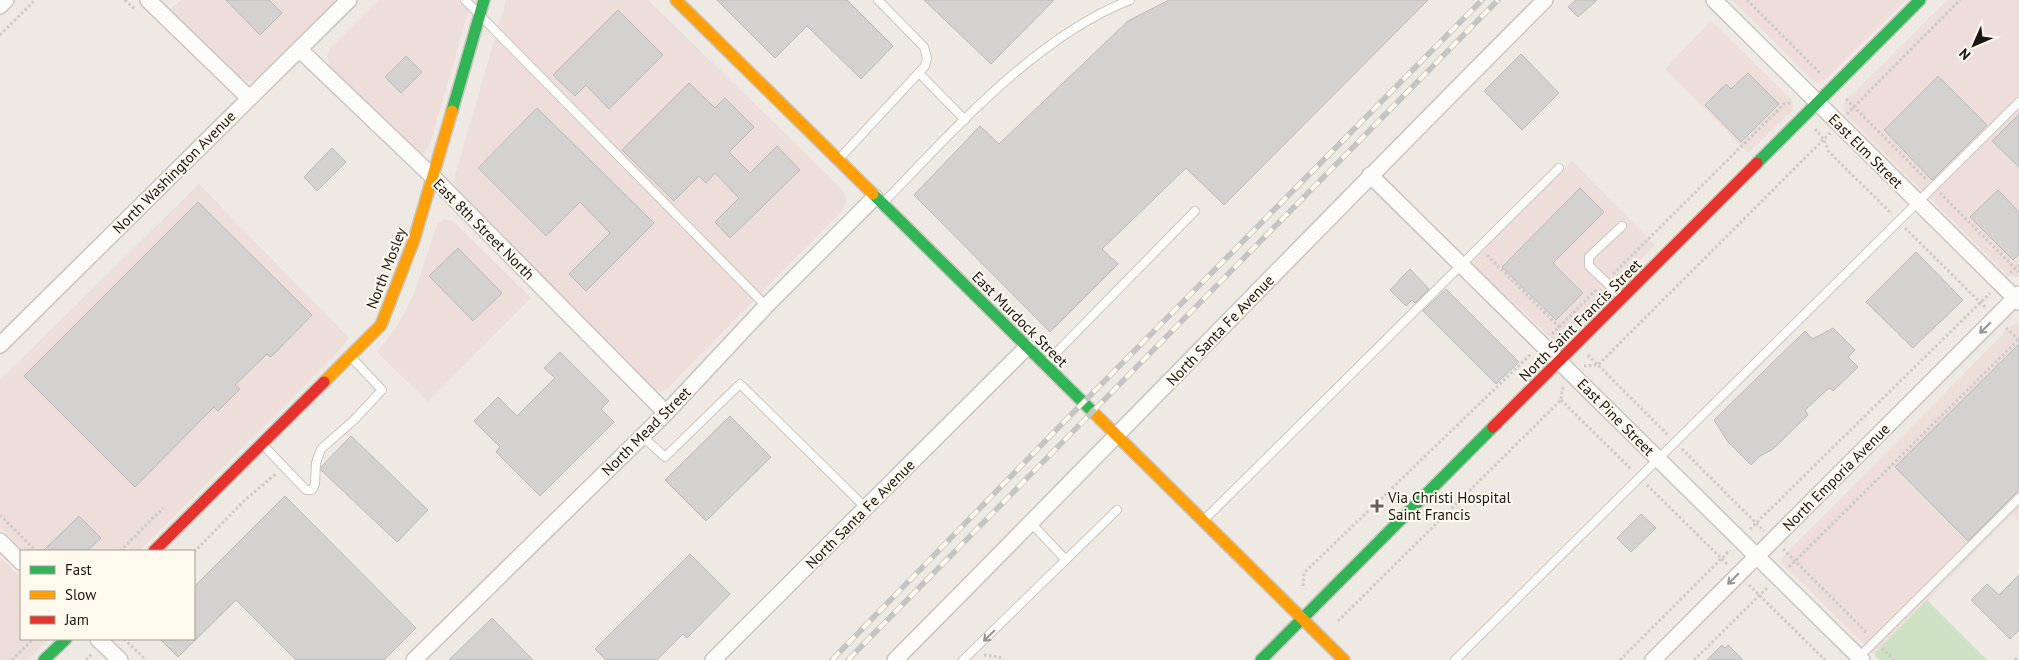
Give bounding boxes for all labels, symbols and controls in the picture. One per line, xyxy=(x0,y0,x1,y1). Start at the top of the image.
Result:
north arrow xyxy=(1949,20,1999,70)
text: N xyxy=(1955,45,1974,64)
street label: North Washington Avenue xyxy=(108,106,240,238)
street label: East Elm Street xyxy=(1825,110,1907,192)
street label: East 8th Street North xyxy=(429,174,539,284)
street label: North Mosley xyxy=(362,225,410,311)
street label: North Saint Francis Street xyxy=(1515,255,1645,385)
street label: East Murdock Street xyxy=(968,267,1072,371)
street label: North Santa Fe Avenue xyxy=(1162,271,1278,389)
one-way arrow xyxy=(1979,322,1991,334)
street label: East Pine Street xyxy=(1573,374,1659,460)
street label: North Mead Street xyxy=(597,382,695,480)
street label: North Emporia Avenue xyxy=(1778,419,1894,535)
street label: North Santa Fe Avenue xyxy=(801,455,919,573)
place label: Via Christi Hospital Saint Francis xyxy=(1387,488,1511,524)
marker: Via Christi Hospital Saint Francis xyxy=(1370,499,1384,513)
legend xyxy=(20,550,195,640)
text: Fast xyxy=(65,560,92,579)
one-way arrow xyxy=(1727,573,1739,585)
text: Slow xyxy=(65,585,96,604)
text: Jam xyxy=(64,610,89,629)
one-way arrow xyxy=(983,629,995,641)

